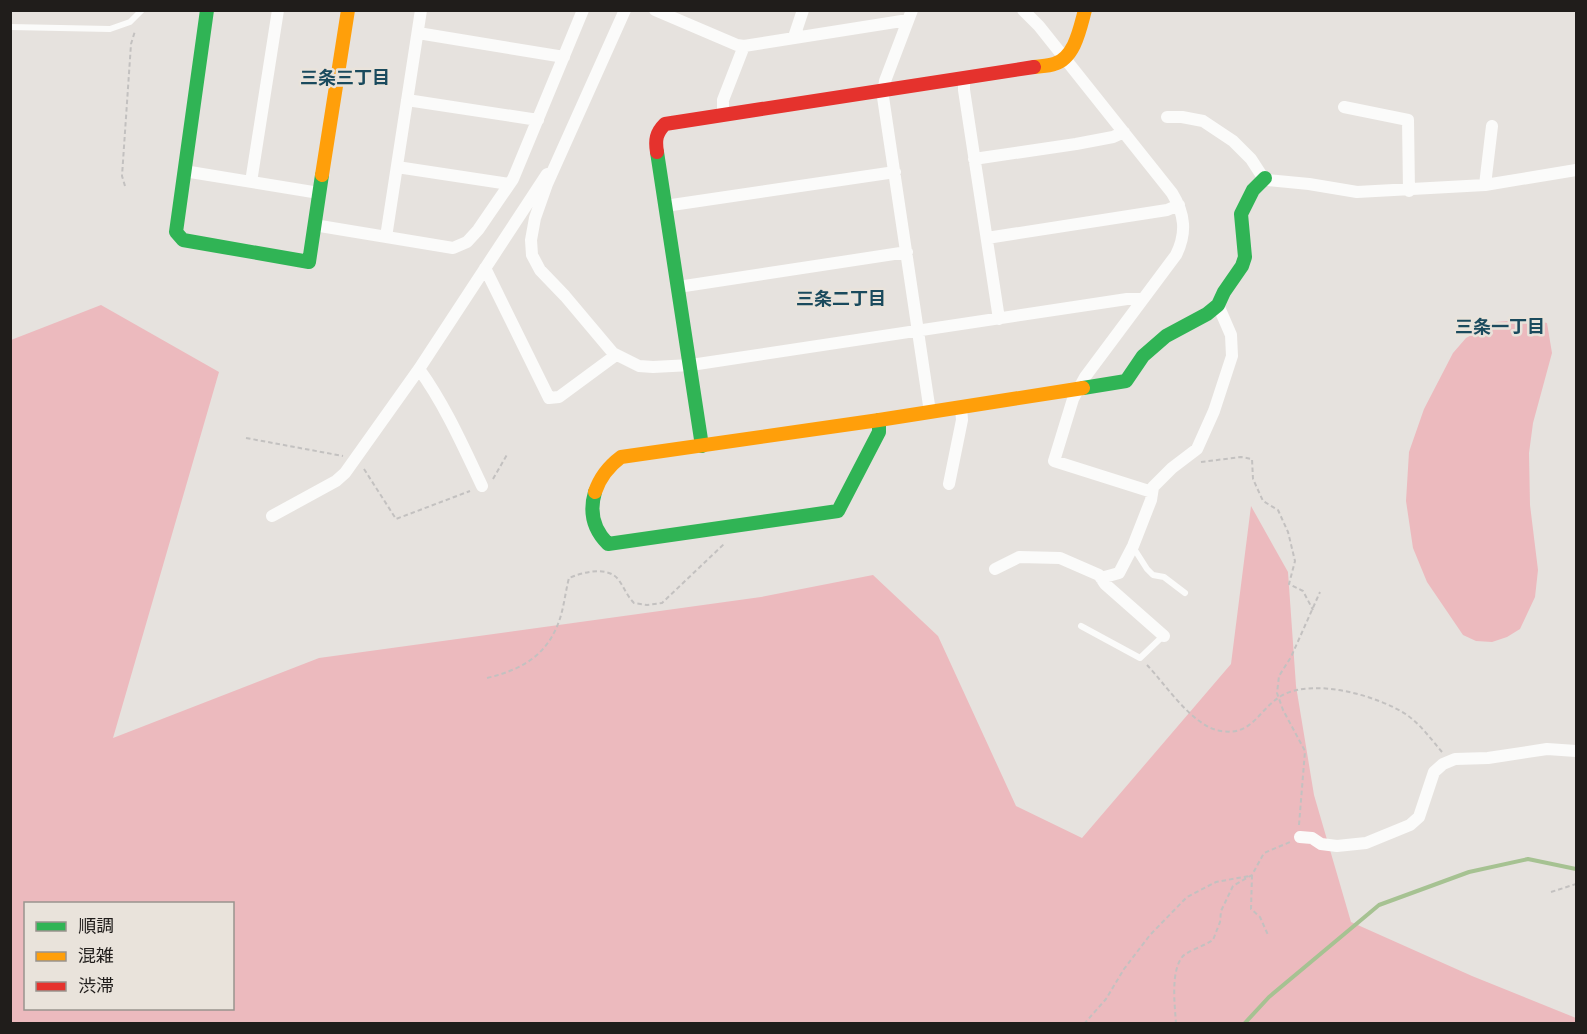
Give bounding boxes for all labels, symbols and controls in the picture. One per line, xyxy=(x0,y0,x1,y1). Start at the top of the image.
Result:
district label: 三条三丁目 xyxy=(300,66,390,89)
district label: 三条二丁目 xyxy=(796,287,886,310)
district label: 三条一丁目 xyxy=(1455,315,1545,338)
legend xyxy=(24,902,234,1010)
text: 順調 xyxy=(78,914,114,937)
text: 混雑 xyxy=(78,944,114,967)
text: 渋滞 xyxy=(78,974,114,997)

